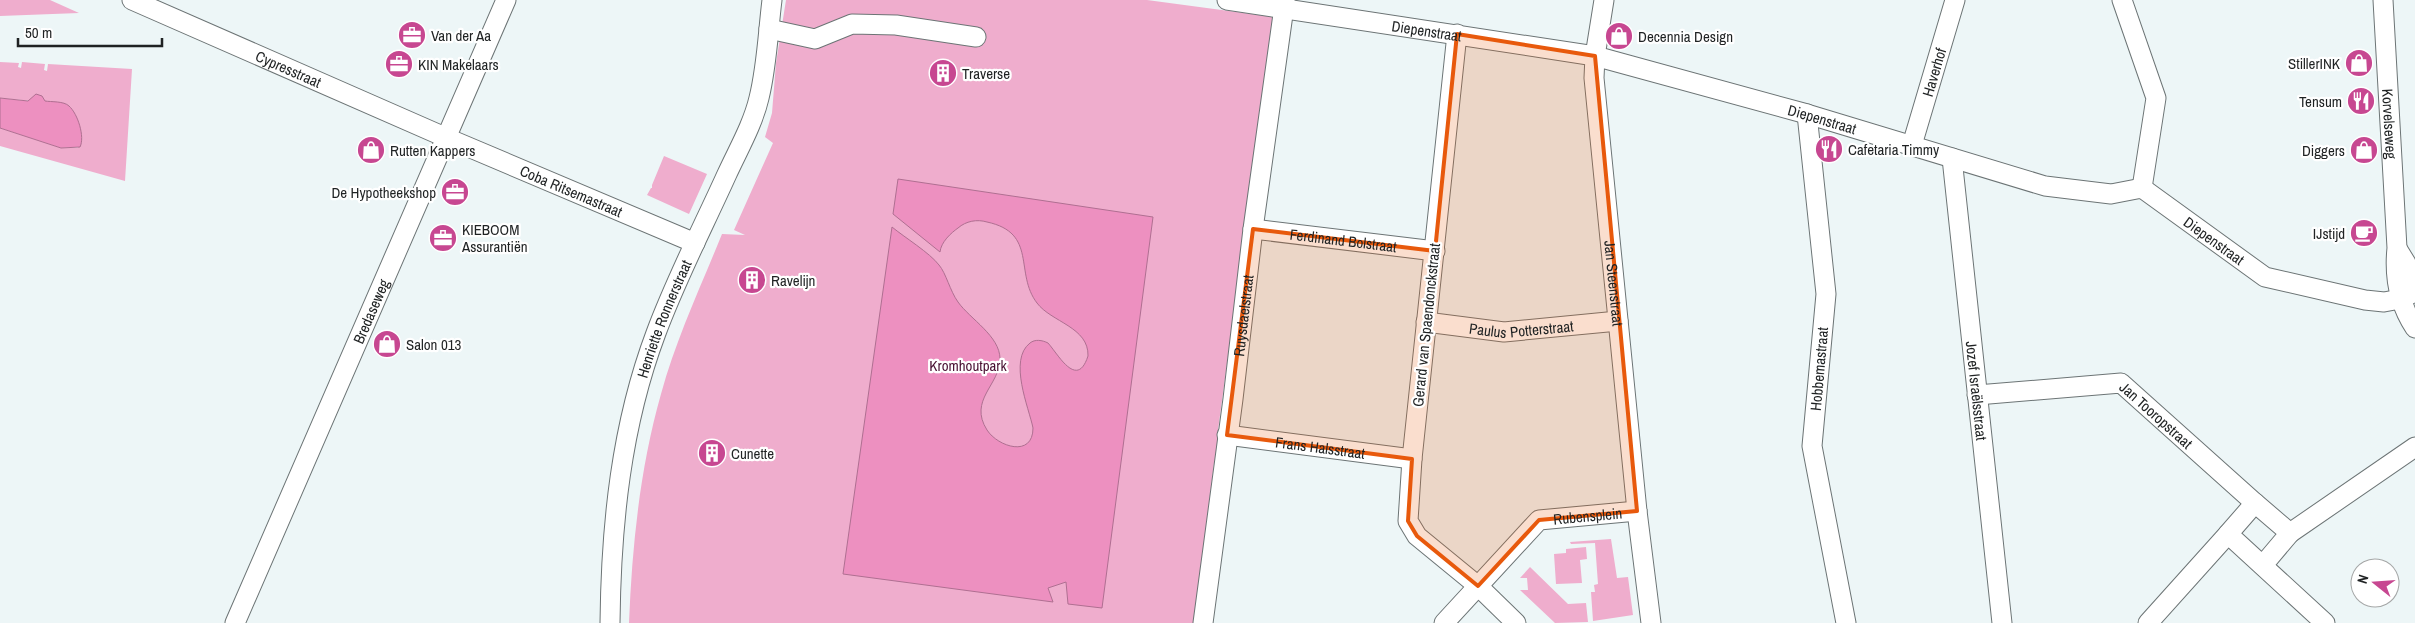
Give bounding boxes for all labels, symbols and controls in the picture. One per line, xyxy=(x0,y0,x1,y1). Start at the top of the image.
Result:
scale bar xyxy=(18,15,161,47)
street label: Diepenstraat xyxy=(1390,15,1464,46)
office icon: Van der Aa xyxy=(397,20,427,50)
shop icon: Decennia Design xyxy=(1604,21,1634,51)
text: 50 m xyxy=(25,22,52,43)
place label: Van der Aa xyxy=(431,25,491,46)
place label: Decennia Design xyxy=(1638,26,1733,47)
street label: Cypresstraat xyxy=(252,45,325,92)
street label: Haverhof xyxy=(1916,45,1951,99)
shop icon: StillerINK xyxy=(2344,48,2374,78)
office icon: KIN Makelaars xyxy=(384,49,414,79)
place label: StillerINK xyxy=(2288,53,2341,74)
place label: KIN Makelaars xyxy=(418,54,499,75)
building icon: Traverse xyxy=(928,58,958,88)
place label: Traverse xyxy=(962,63,1010,84)
restaurant icon: Tensum xyxy=(2346,86,2376,116)
street label: Korvelseweg xyxy=(2378,88,2402,160)
place label: Tensum xyxy=(2299,91,2342,112)
street label: Diepenstraat xyxy=(1786,99,1860,139)
restaurant icon: Cafetaria Timmy xyxy=(1814,134,1844,164)
shop icon: Rutten Kappers xyxy=(356,135,386,165)
shop icon: Diggers xyxy=(2349,135,2379,165)
place label: Cafetaria Timmy xyxy=(1848,139,1940,160)
place label: Rutten Kappers xyxy=(390,140,475,161)
place label: Diggers xyxy=(2302,140,2345,161)
street label: Coba Ritsemastraat xyxy=(517,160,626,222)
office icon: De Hypotheekshop xyxy=(440,177,470,207)
place label: De Hypotheekshop xyxy=(331,182,436,203)
street label: Diepenstraat xyxy=(2180,211,2249,270)
cafe icon: IJstijd xyxy=(2349,218,2379,248)
place label: KIEBOOM Assurantiën xyxy=(461,219,528,257)
office icon: KIEBOOM Assurantiën xyxy=(428,223,458,253)
street label: Ferdinand Bolstraat xyxy=(1289,223,1399,257)
place label: IJstijd xyxy=(2313,223,2345,244)
street label: Jan Steenstraat xyxy=(1600,239,1629,328)
street label: Gerard van Spaendonckstraat xyxy=(1407,242,1445,408)
street label: Henriette Ronnerstraat xyxy=(631,256,696,380)
building icon: Ravelijn xyxy=(737,265,767,295)
place label: Ravelijn xyxy=(771,270,815,291)
street label: Ruysdaelstraat xyxy=(1228,273,1258,358)
street label: Bredaseweg xyxy=(347,276,394,347)
street label: Paulus Potterstraat xyxy=(1468,315,1575,343)
street label: Hobbemastraat xyxy=(1805,326,1833,412)
shop icon: Salon 013 xyxy=(372,329,402,359)
place label: Salon 013 xyxy=(406,334,462,355)
street label: Jozef Israëlsstraat xyxy=(1961,340,1993,442)
park label: Kromhoutpark xyxy=(929,355,1007,376)
street label: Jan Tooropstraat xyxy=(2115,376,2198,453)
street label: Frans Halsstraat xyxy=(1274,431,1367,463)
building icon: Cunette xyxy=(697,438,727,468)
place label: Cunette xyxy=(731,443,774,464)
street label: Rubensplein xyxy=(1552,502,1623,529)
north arrow xyxy=(2350,558,2400,608)
text: N xyxy=(2353,573,2372,586)

